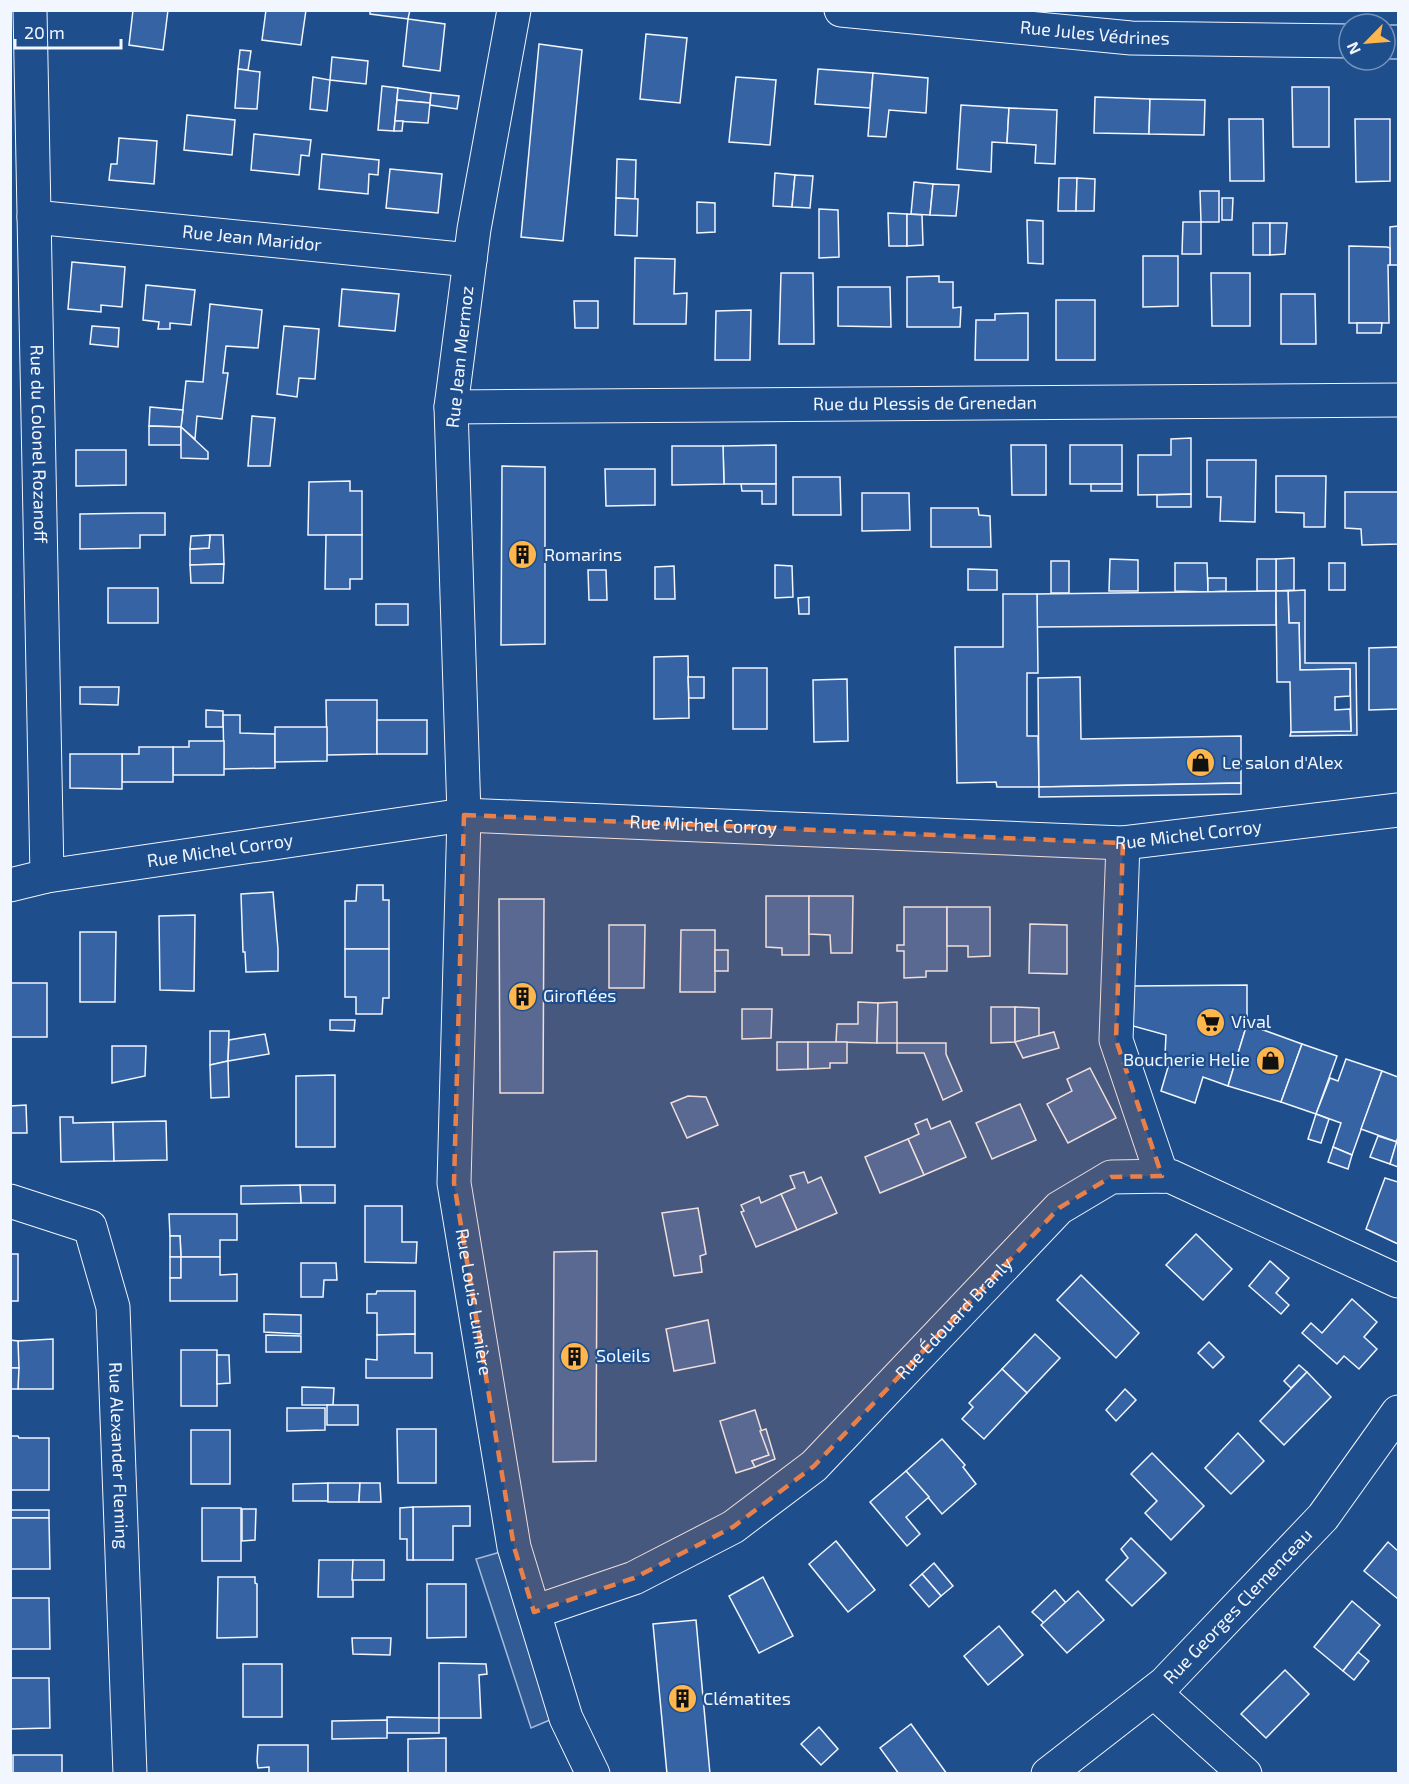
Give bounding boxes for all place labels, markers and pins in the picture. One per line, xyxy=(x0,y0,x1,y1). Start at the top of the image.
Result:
building icon: Romarins xyxy=(507,539,539,571)
place label: Romarins xyxy=(544,543,622,565)
shop icon: Le salon d'Alex xyxy=(1185,747,1217,779)
place label: Le salon d'Alex xyxy=(1222,751,1344,773)
building icon: Giroflées xyxy=(506,980,538,1012)
place label: Giroflées xyxy=(543,984,616,1006)
supermarket icon: Vival xyxy=(1194,1006,1226,1038)
place label: Vival xyxy=(1231,1010,1272,1032)
shop icon: Boucherie Helie xyxy=(1255,1044,1287,1076)
place label: Boucherie Helie xyxy=(1123,1048,1250,1070)
building icon: Soleils xyxy=(559,1340,591,1372)
place label: Soleils xyxy=(596,1344,650,1366)
building icon: Clématites xyxy=(666,1683,698,1715)
place label: Clématites xyxy=(703,1687,791,1709)

